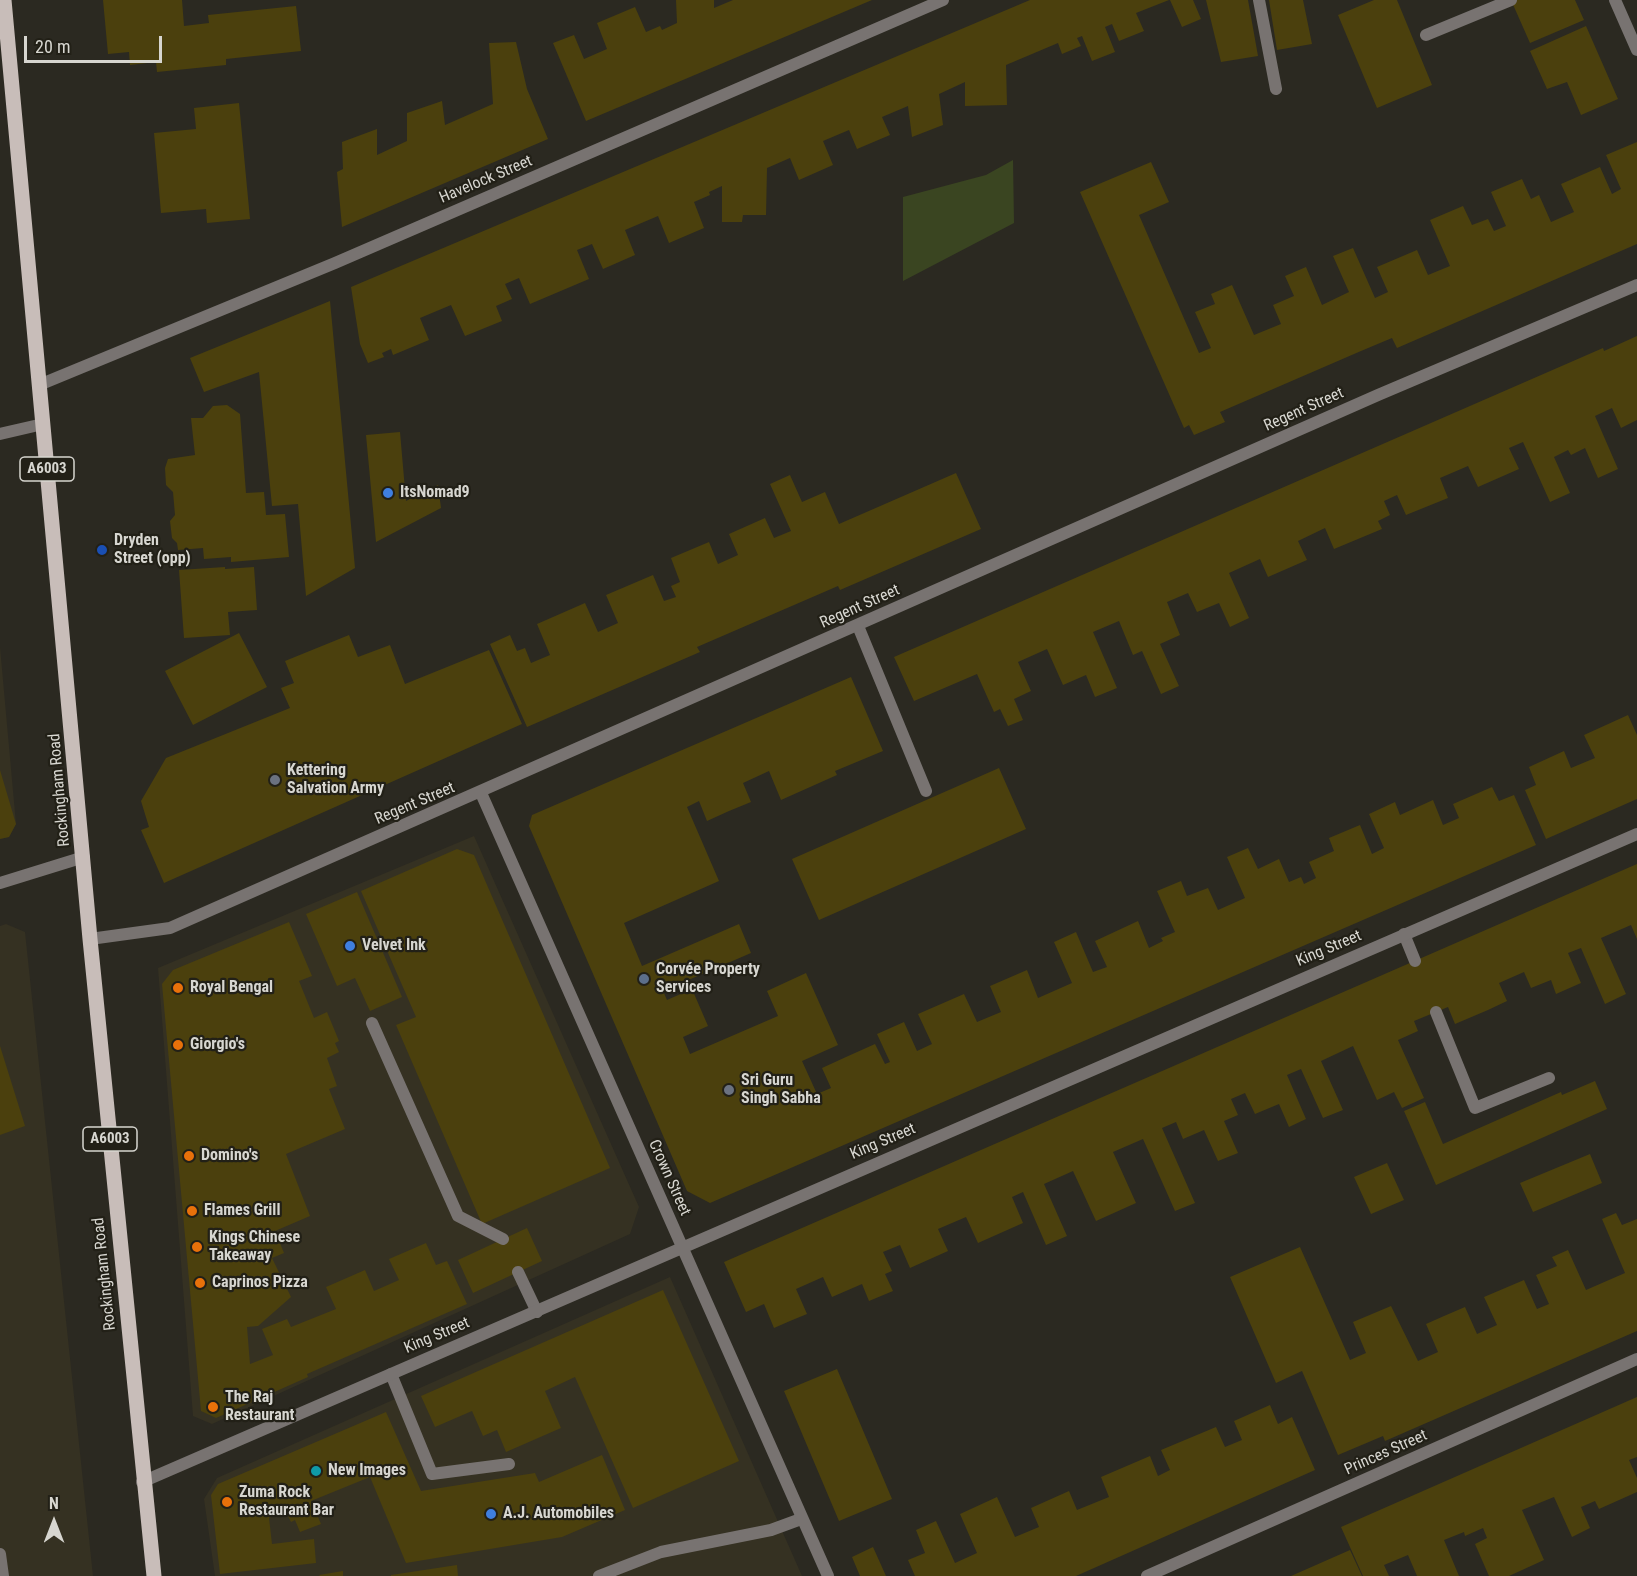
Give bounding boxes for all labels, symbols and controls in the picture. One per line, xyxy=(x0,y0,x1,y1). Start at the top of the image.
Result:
scale bar xyxy=(27,24,165,62)
text: 20 m xyxy=(35,36,70,57)
street label: Havelock Street xyxy=(437,152,535,208)
street label: Regent Street xyxy=(1261,384,1347,436)
road number: A6003 xyxy=(20,457,74,481)
place label: ItsNomad9 xyxy=(400,483,470,503)
marker: ItsNomad9 xyxy=(381,486,395,500)
place label: Dryden Street (opp) xyxy=(114,531,191,569)
marker: Dryden Street (opp) xyxy=(95,543,109,557)
street label: Regent Street xyxy=(817,581,903,633)
street label: Rockingham Road xyxy=(45,733,75,847)
place label: Kettering Salvation Army xyxy=(287,761,384,799)
marker: Kettering Salvation Army xyxy=(268,773,282,787)
street label: Regent Street xyxy=(372,779,458,829)
street label: King Street xyxy=(1293,927,1365,971)
place label: Velvet Ink xyxy=(362,936,426,956)
marker: Velvet Ink xyxy=(343,939,357,953)
place label: Corvée Property Services xyxy=(656,960,760,998)
marker: Corvée Property Services xyxy=(637,972,651,986)
place label: Royal Bengal xyxy=(190,978,273,998)
marker: Royal Bengal xyxy=(171,981,185,995)
place label: Giorgio's xyxy=(190,1035,245,1055)
marker: Giorgio's xyxy=(171,1038,185,1052)
place label: Sri Guru Singh Sabha xyxy=(741,1071,821,1109)
marker: Sri Guru Singh Sabha xyxy=(722,1083,736,1097)
street label: King Street xyxy=(847,1120,919,1164)
road number: A6003 xyxy=(83,1127,137,1151)
street label: Crown Street xyxy=(644,1137,694,1219)
place label: Domino's xyxy=(201,1146,258,1166)
marker: Domino's xyxy=(182,1149,196,1163)
place label: Flames Grill xyxy=(204,1201,280,1221)
marker: Flames Grill xyxy=(185,1204,199,1218)
street label: Rockingham Road xyxy=(90,1216,120,1332)
place label: Kings Chinese Takeaway xyxy=(209,1228,300,1266)
marker: Kings Chinese Takeaway xyxy=(190,1240,204,1254)
place label: Caprinos Pizza xyxy=(212,1273,308,1293)
marker: Caprinos Pizza xyxy=(193,1276,207,1290)
street label: King Street xyxy=(401,1314,473,1358)
place label: The Raj Restaurant xyxy=(225,1388,294,1426)
marker: The Raj Restaurant xyxy=(206,1400,220,1414)
street label: Princes Street xyxy=(1342,1426,1430,1480)
place label: New Images xyxy=(328,1461,406,1481)
marker: New Images xyxy=(309,1464,323,1478)
place label: Zuma Rock Restaurant Bar xyxy=(239,1483,334,1521)
north arrow xyxy=(24,1492,84,1552)
text: N xyxy=(49,1494,59,1513)
marker: Zuma Rock Restaurant Bar xyxy=(220,1495,234,1509)
place label: A.J. Automobiles xyxy=(503,1504,614,1524)
marker: A.J. Automobiles xyxy=(484,1507,498,1521)

